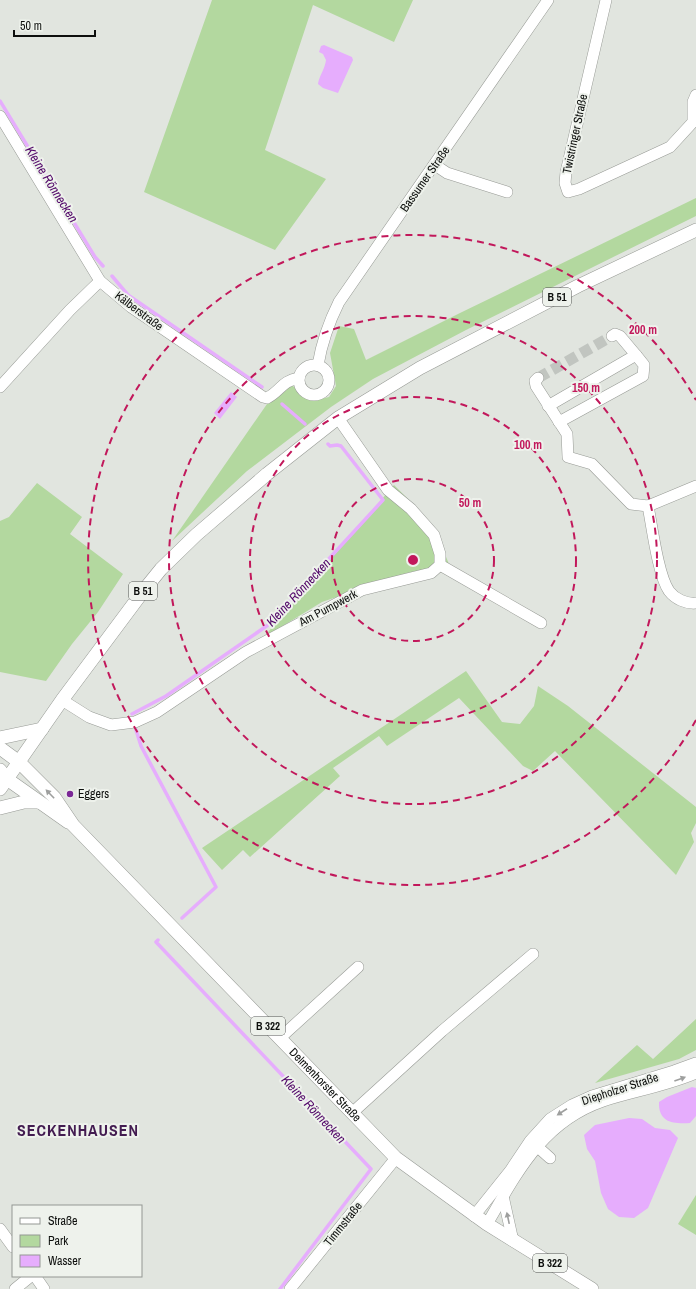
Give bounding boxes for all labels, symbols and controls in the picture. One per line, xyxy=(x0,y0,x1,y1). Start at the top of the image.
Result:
scale bar xyxy=(14,12,95,38)
text: 50 m xyxy=(20,18,42,34)
street label: Twistringer Straße xyxy=(559,93,591,175)
water label: Kleine Rönnecken xyxy=(21,143,82,226)
street label: Bassumer Straße xyxy=(396,143,454,215)
street label: Kälberstraße xyxy=(112,288,166,334)
road number: B 51 xyxy=(543,288,571,306)
text: 200 m xyxy=(629,322,657,338)
text: 150 m xyxy=(572,380,600,396)
text: 100 m xyxy=(514,437,542,453)
text: 50 m xyxy=(459,495,481,511)
centre of rings xyxy=(406,553,420,567)
water label: Kleine Rönnecken xyxy=(262,555,334,630)
road number: B 51 xyxy=(129,582,157,600)
street label: Am Pumpwerk xyxy=(295,586,360,631)
place label: Eggers xyxy=(78,786,109,802)
one-way arrow xyxy=(45,789,55,799)
marker: Eggers xyxy=(65,789,75,799)
road number: B 322 xyxy=(251,1017,285,1035)
street label: Delmenhorster Straße xyxy=(286,1045,365,1125)
street label: Diepholzer Straße xyxy=(580,1069,660,1109)
water label: Kleine Rönnecken xyxy=(278,1072,350,1147)
one-way arrow xyxy=(674,1075,686,1081)
one-way arrow xyxy=(557,1108,567,1116)
district label: SECKENHAUSEN xyxy=(17,1119,139,1141)
street label: Timmstraße xyxy=(320,1198,366,1250)
legend xyxy=(12,1205,142,1277)
one-way arrow xyxy=(504,1212,510,1224)
text: Straße xyxy=(48,1213,78,1229)
text: Park xyxy=(48,1233,68,1249)
text: Wasser xyxy=(48,1253,82,1269)
road number: B 322 xyxy=(533,1254,567,1272)

